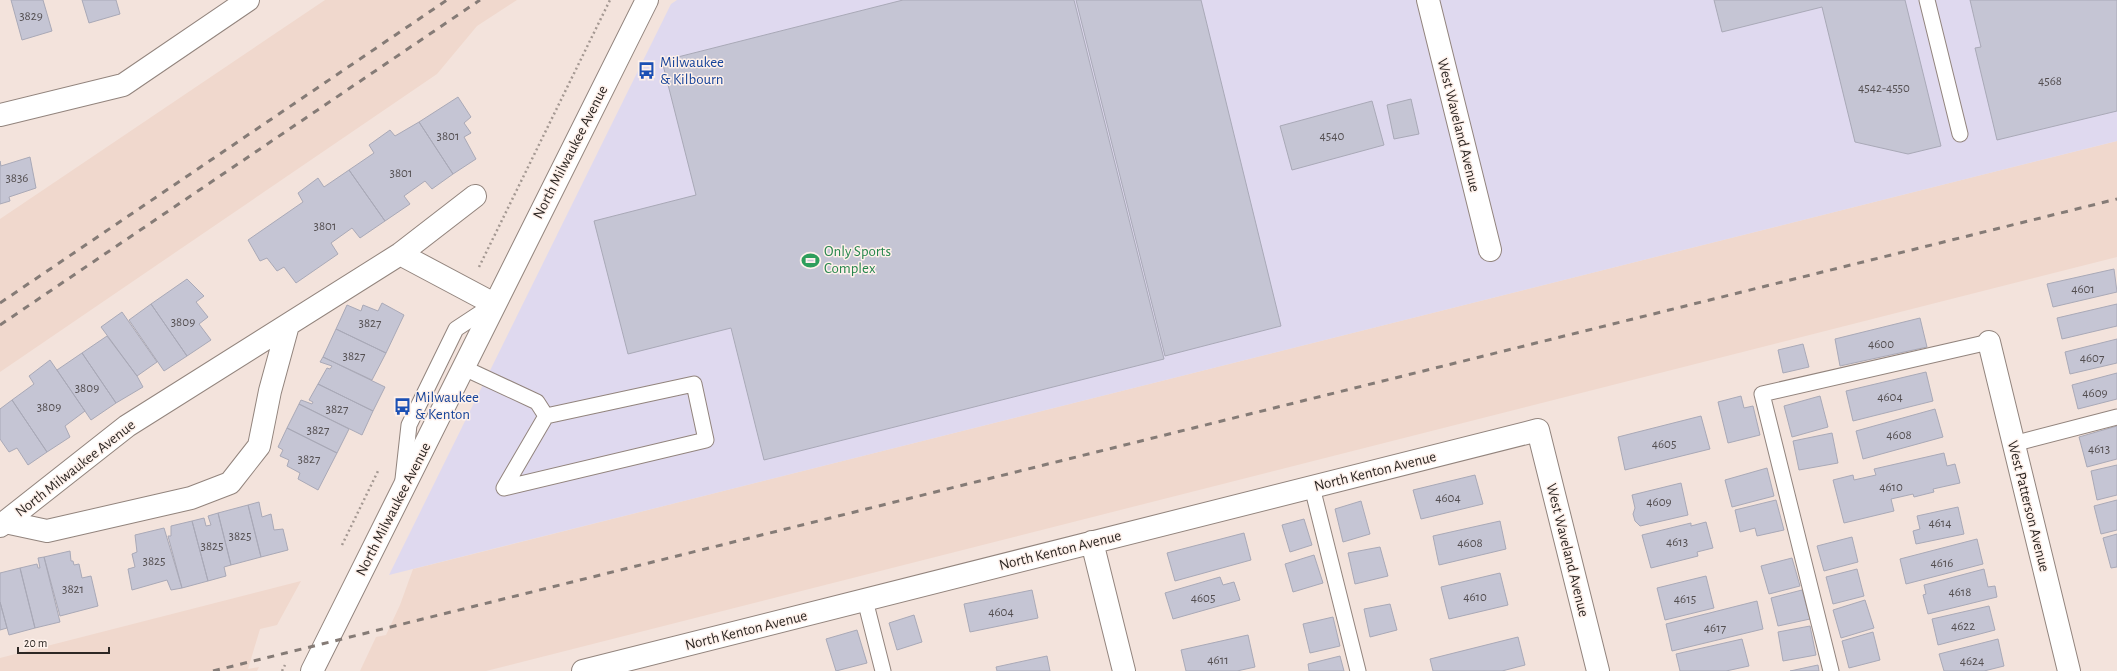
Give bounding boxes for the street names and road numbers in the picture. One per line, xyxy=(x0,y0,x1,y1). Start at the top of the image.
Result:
street label: West Waveland Avenue xyxy=(1435,57,1482,193)
street label: North Milwaukee Avenue xyxy=(530,83,611,221)
street label: North Milwaukee Avenue xyxy=(13,417,138,520)
street label: West Patterson Avenue xyxy=(2005,439,2052,573)
street label: North Milwaukee Avenue xyxy=(353,440,434,578)
street label: North Kenton Avenue xyxy=(1313,449,1438,494)
street label: West Waveland Avenue xyxy=(1544,482,1591,618)
street label: North Kenton Avenue xyxy=(998,528,1123,573)
street label: North Kenton Avenue xyxy=(684,608,809,653)

